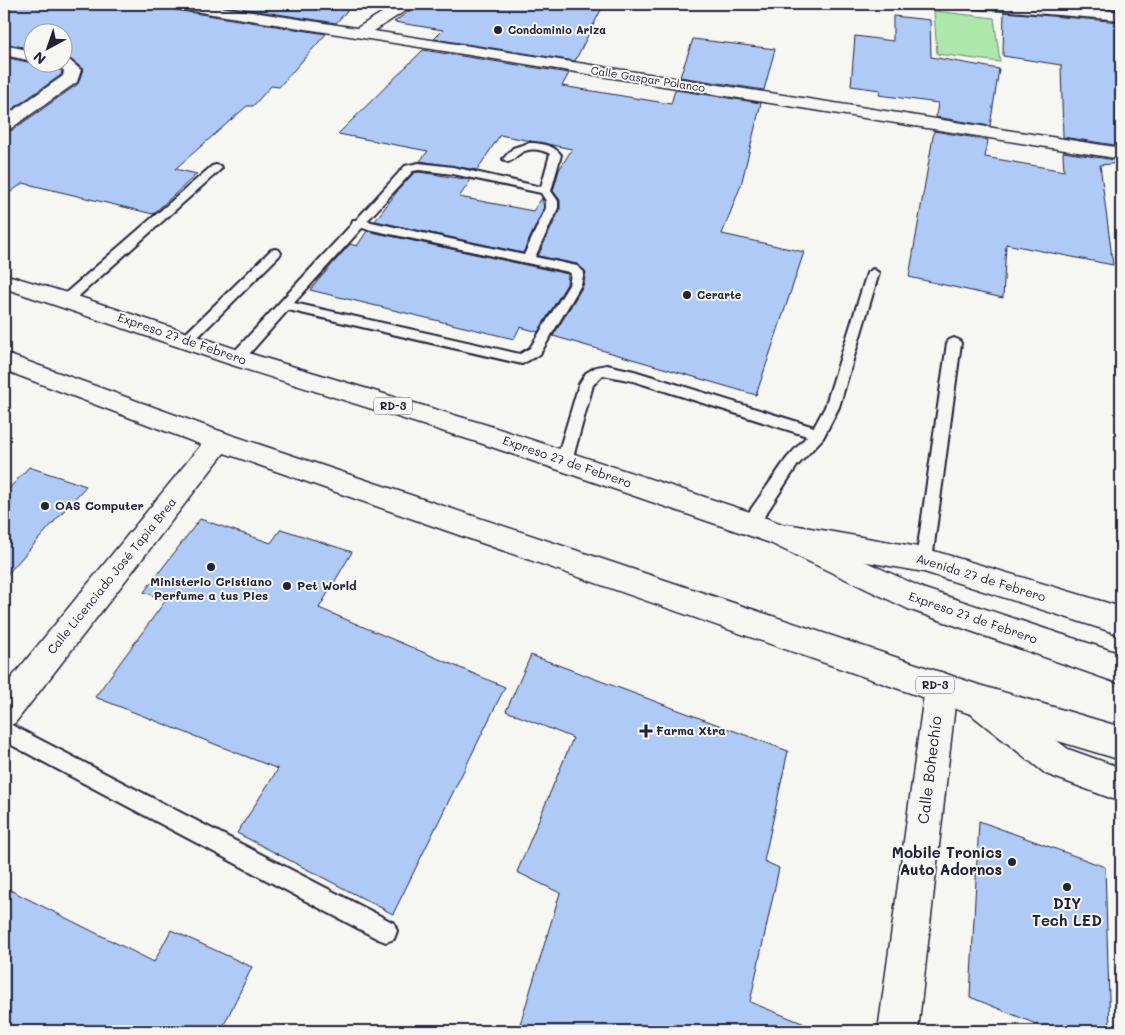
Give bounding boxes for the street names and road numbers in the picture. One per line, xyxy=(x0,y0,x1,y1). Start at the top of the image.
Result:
street label: Calle Gaspar Polanco xyxy=(590,62,707,95)
street label: Expreso 27 de Febrero xyxy=(116,309,249,368)
road number: RD-3 xyxy=(374,398,412,414)
street label: Expreso 27 de Febrero xyxy=(501,432,634,491)
street label: Calle Licenciado José Tapia Brea xyxy=(43,494,179,657)
street label: Avenida 27 de Febrero xyxy=(915,550,1048,604)
street label: Expreso 27 de Febrero xyxy=(907,588,1040,647)
road number: RD-3 xyxy=(916,676,954,694)
street label: Calle Bohechío xyxy=(912,715,946,825)

